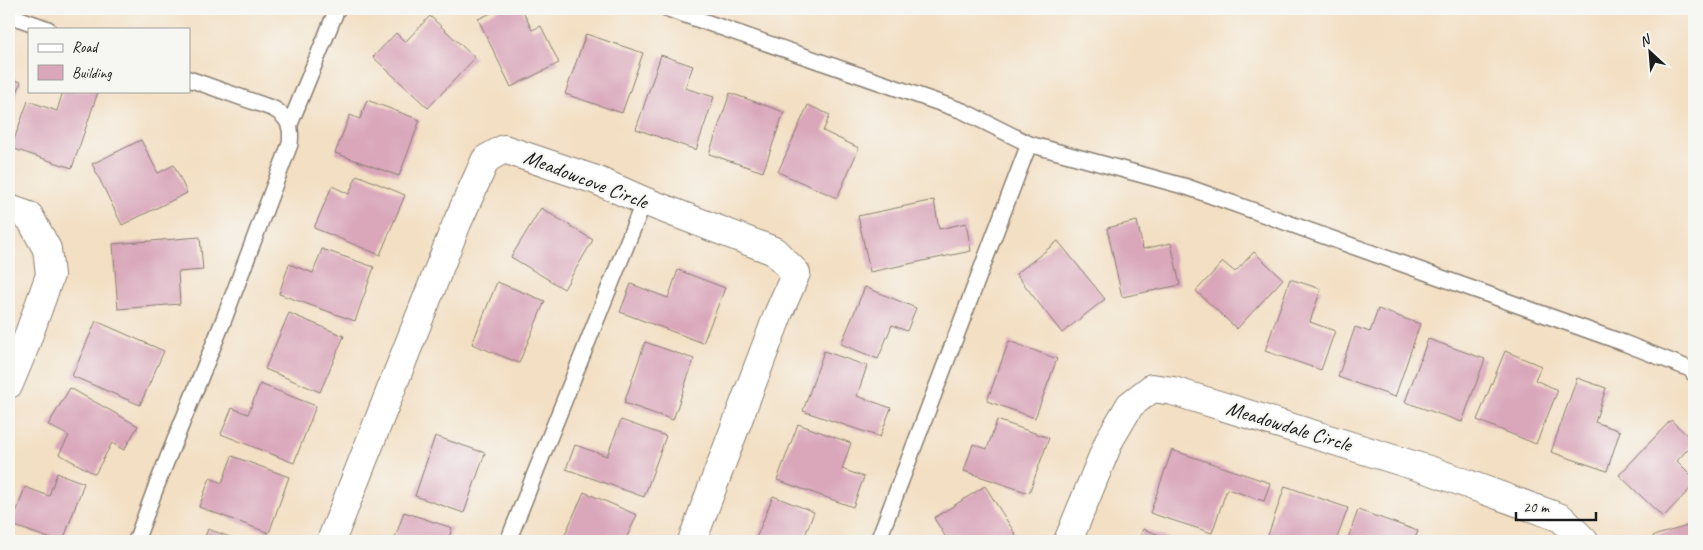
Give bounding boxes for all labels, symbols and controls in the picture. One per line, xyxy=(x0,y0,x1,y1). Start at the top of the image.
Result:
legend xyxy=(28,28,190,92)
north arrow xyxy=(1626,28,1676,78)
text: N xyxy=(1637,30,1654,50)
text: Road xyxy=(72,38,99,57)
text: Building xyxy=(72,64,112,83)
street label: Meadowcove Circle xyxy=(520,143,654,215)
street label: Meadowdale Circle xyxy=(1223,395,1357,458)
scale bar xyxy=(1516,490,1596,522)
text: 20 m xyxy=(1523,498,1550,517)

